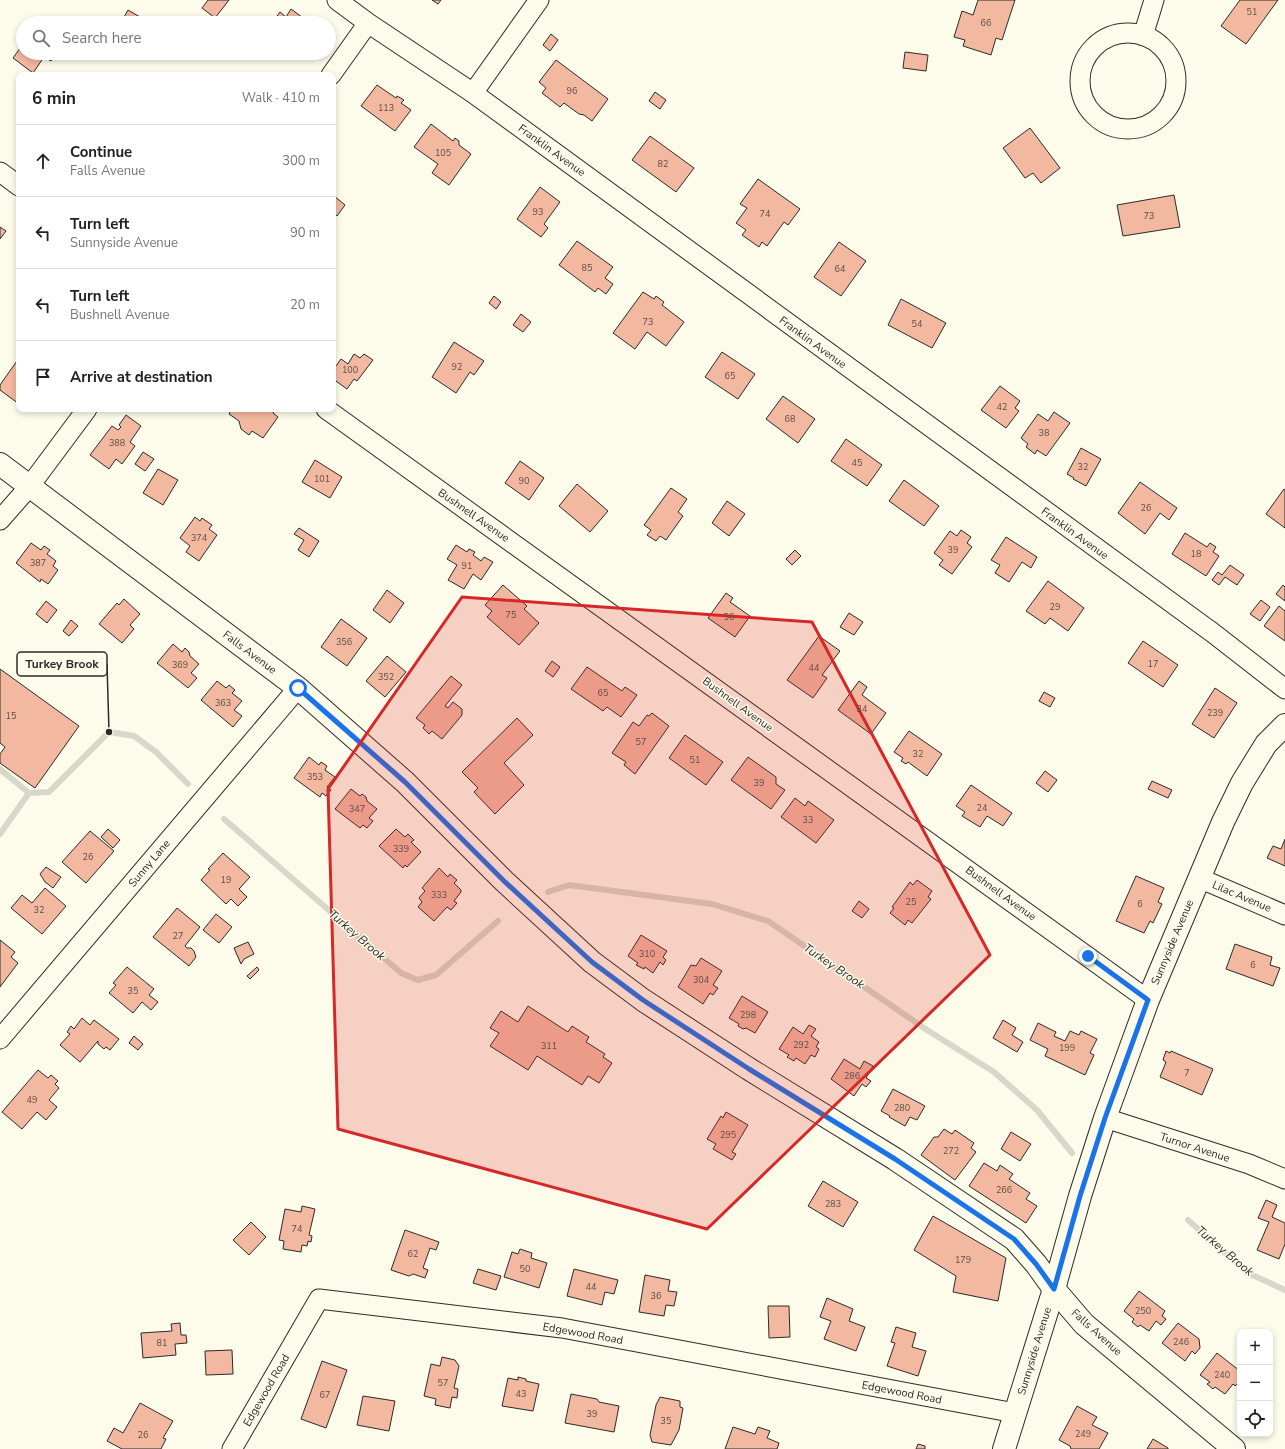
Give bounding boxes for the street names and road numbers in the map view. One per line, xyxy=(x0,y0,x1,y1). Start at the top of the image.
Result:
street label: Franklin Avenue xyxy=(515,121,588,180)
street label: Franklin Avenue xyxy=(776,313,849,372)
street label: Bushnell Avenue xyxy=(435,485,513,546)
street label: Franklin Avenue xyxy=(1038,504,1111,563)
street label: Falls Avenue xyxy=(220,627,280,678)
street label: Bushnell Avenue xyxy=(699,674,776,735)
street label: Sunny Lane xyxy=(125,836,174,890)
street label: Bushnell Avenue xyxy=(962,863,1039,924)
street label: Lilac Avenue xyxy=(1210,877,1274,916)
street label: Sunnyside Avenue xyxy=(1148,897,1197,987)
street label: Turnor Avenue xyxy=(1158,1129,1232,1166)
street label: Sunnyside Avenue xyxy=(1014,1305,1055,1397)
street label: Falls Avenue xyxy=(1068,1306,1125,1359)
street label: Edgewood Road xyxy=(542,1319,624,1348)
street label: Edgewood Road xyxy=(240,1351,293,1429)
street label: Edgewood Road xyxy=(861,1377,943,1408)

